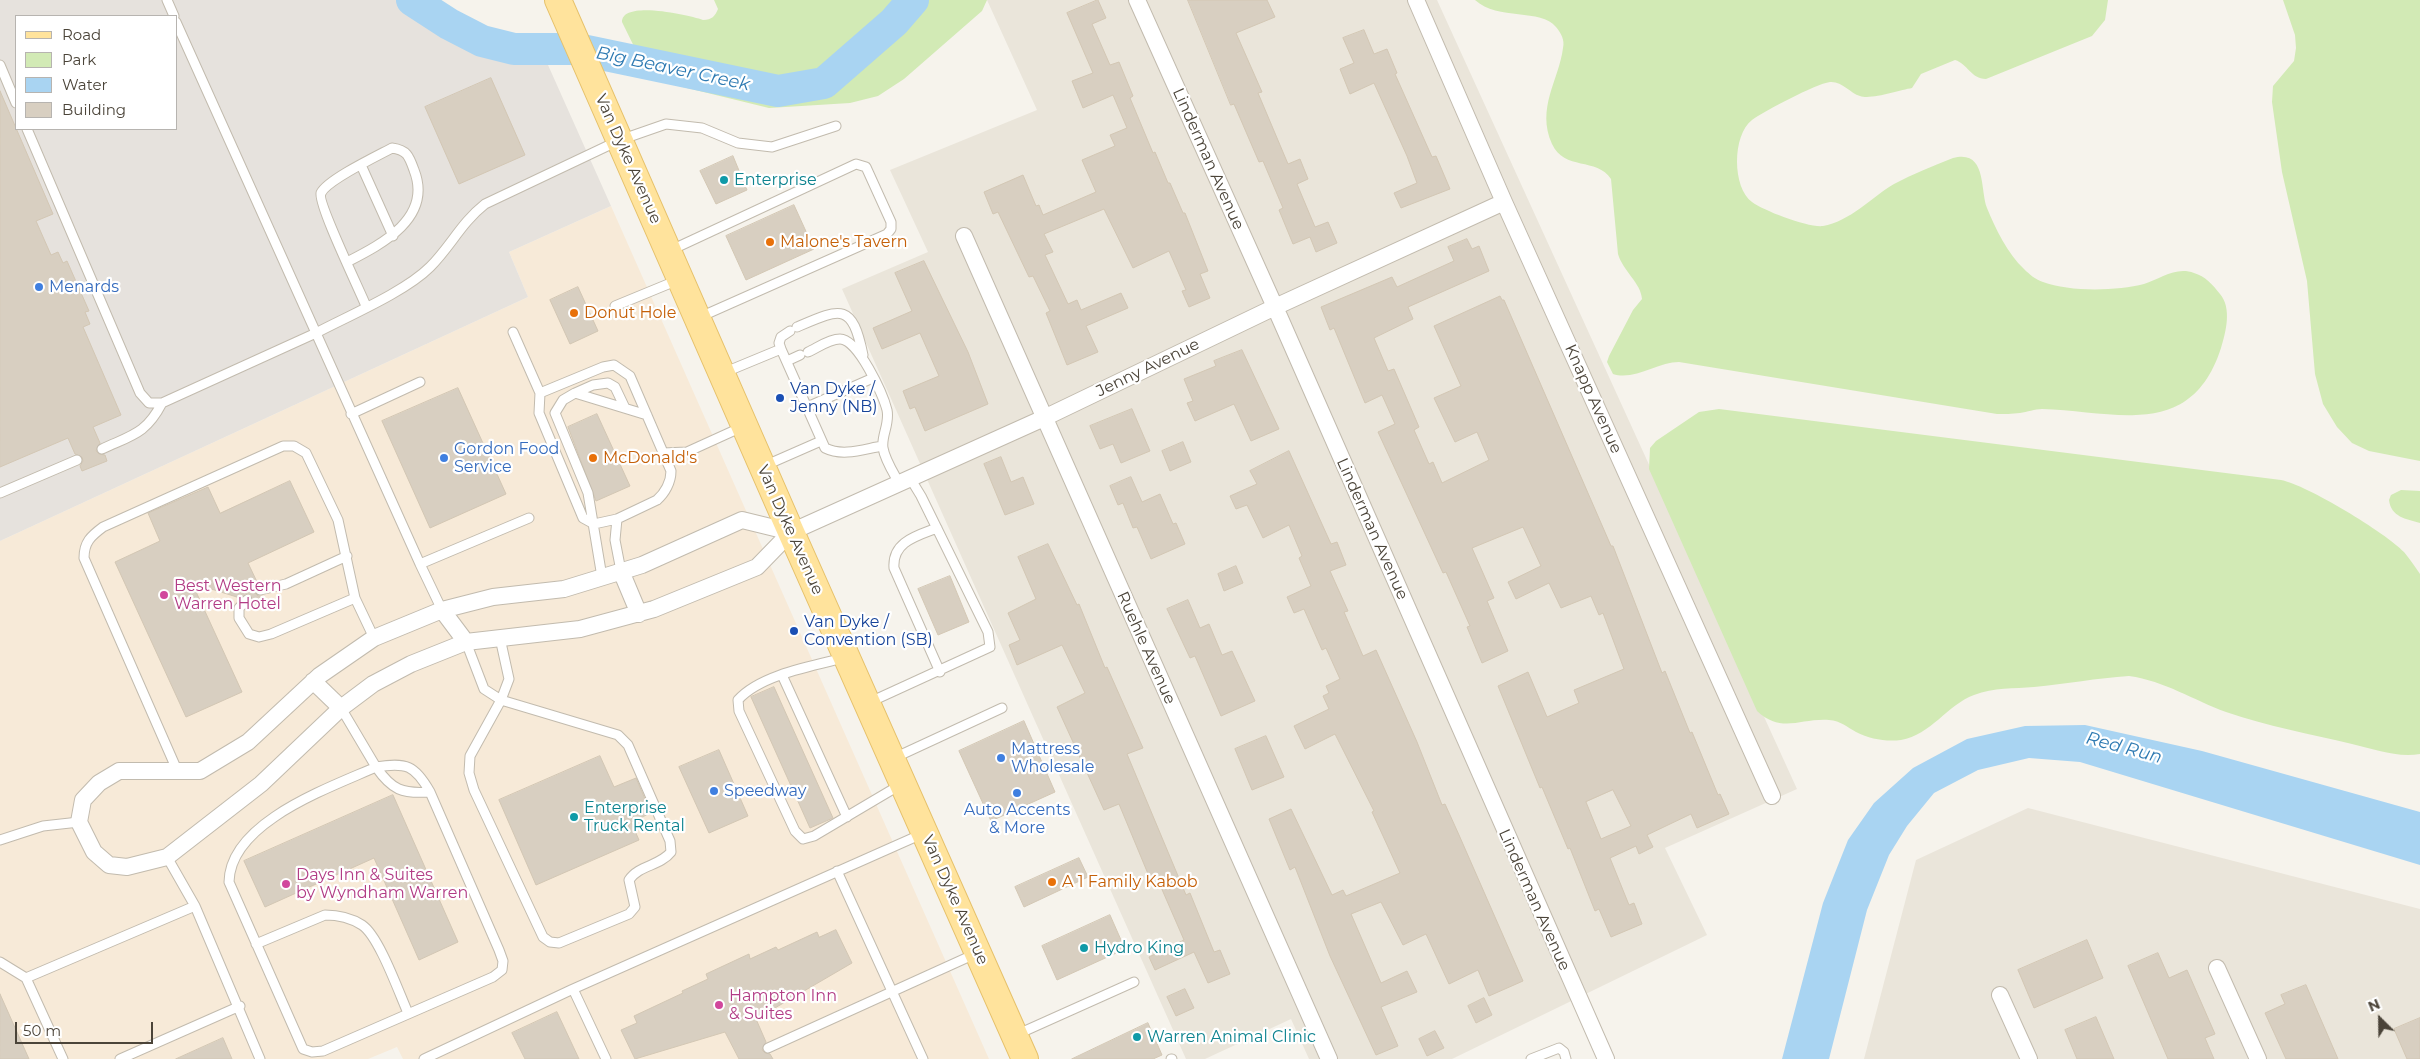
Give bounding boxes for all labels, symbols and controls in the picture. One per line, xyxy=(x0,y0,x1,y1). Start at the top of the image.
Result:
legend xyxy=(15,15,178,130)
text: Road xyxy=(62,25,101,44)
water label: Big Beaver Creek xyxy=(594,42,752,96)
text: Park xyxy=(62,50,96,69)
text: Water xyxy=(62,75,108,94)
street label: Linderman Avenue xyxy=(1168,85,1248,233)
street label: Van Dyke Avenue xyxy=(591,91,665,227)
text: Building xyxy=(62,100,126,119)
place label: Enterprise xyxy=(734,170,817,190)
marker: Enterprise xyxy=(718,174,730,186)
place label: Malone's Tavern xyxy=(780,232,908,252)
marker: Malone's Tavern xyxy=(764,236,776,248)
place label: Menards xyxy=(49,277,119,297)
marker: Menards xyxy=(33,281,45,293)
place label: Donut Hole xyxy=(584,303,677,323)
marker: Donut Hole xyxy=(568,307,580,319)
street label: Jenny Avenue xyxy=(1093,335,1203,401)
street label: Knapp Avenue xyxy=(1560,341,1626,457)
place label: Van Dyke / Jenny (NB) xyxy=(790,379,877,417)
marker: Van Dyke / Jenny (NB) xyxy=(774,392,786,404)
place label: Gordon Food Service xyxy=(454,439,559,477)
place label: McDonald's xyxy=(603,448,697,468)
marker: Gordon Food Service xyxy=(438,452,450,464)
marker: McDonald's xyxy=(587,452,599,464)
street label: Linderman Avenue xyxy=(1332,455,1412,603)
street label: Van Dyke Avenue xyxy=(753,462,827,598)
place label: Best Western Warren Hotel xyxy=(174,576,282,614)
marker: Best Western Warren Hotel xyxy=(158,589,170,601)
street label: Ruehle Avenue xyxy=(1113,589,1179,707)
place label: Van Dyke / Convention (SB) xyxy=(804,612,933,650)
marker: Van Dyke / Convention (SB) xyxy=(788,625,800,637)
water label: Red Run xyxy=(2083,727,2165,769)
place label: Mattress Wholesale xyxy=(1011,739,1095,777)
marker: Mattress Wholesale xyxy=(995,752,1007,764)
place label: Speedway xyxy=(724,781,806,801)
marker: Speedway xyxy=(708,785,720,797)
marker: Auto Accents & More xyxy=(1011,787,1023,799)
place label: Enterprise Truck Rental xyxy=(584,798,685,836)
place label: Auto Accents & More xyxy=(964,800,1070,838)
marker: Enterprise Truck Rental xyxy=(568,811,580,823)
street label: Linderman Avenue xyxy=(1494,826,1574,974)
street label: Van Dyke Avenue xyxy=(918,832,992,968)
place label: Days Inn & Suites by Wyndham Warren xyxy=(296,865,468,903)
place label: A 1 Family Kabob xyxy=(1062,872,1198,892)
marker: A 1 Family Kabob xyxy=(1046,876,1058,888)
marker: Days Inn & Suites by Wyndham Warren xyxy=(280,878,292,890)
place label: Hydro King xyxy=(1094,938,1184,958)
marker: Hydro King xyxy=(1078,942,1090,954)
place label: Hampton Inn & Suites xyxy=(729,986,837,1024)
north arrow xyxy=(2355,994,2405,1044)
text: N xyxy=(2365,995,2383,1016)
marker: Hampton Inn & Suites xyxy=(713,999,725,1011)
scale bar xyxy=(18,1012,155,1044)
text: 50 m xyxy=(23,1021,61,1040)
place label: Warren Animal Clinic xyxy=(1147,1027,1316,1047)
marker: Warren Animal Clinic xyxy=(1131,1031,1143,1043)

